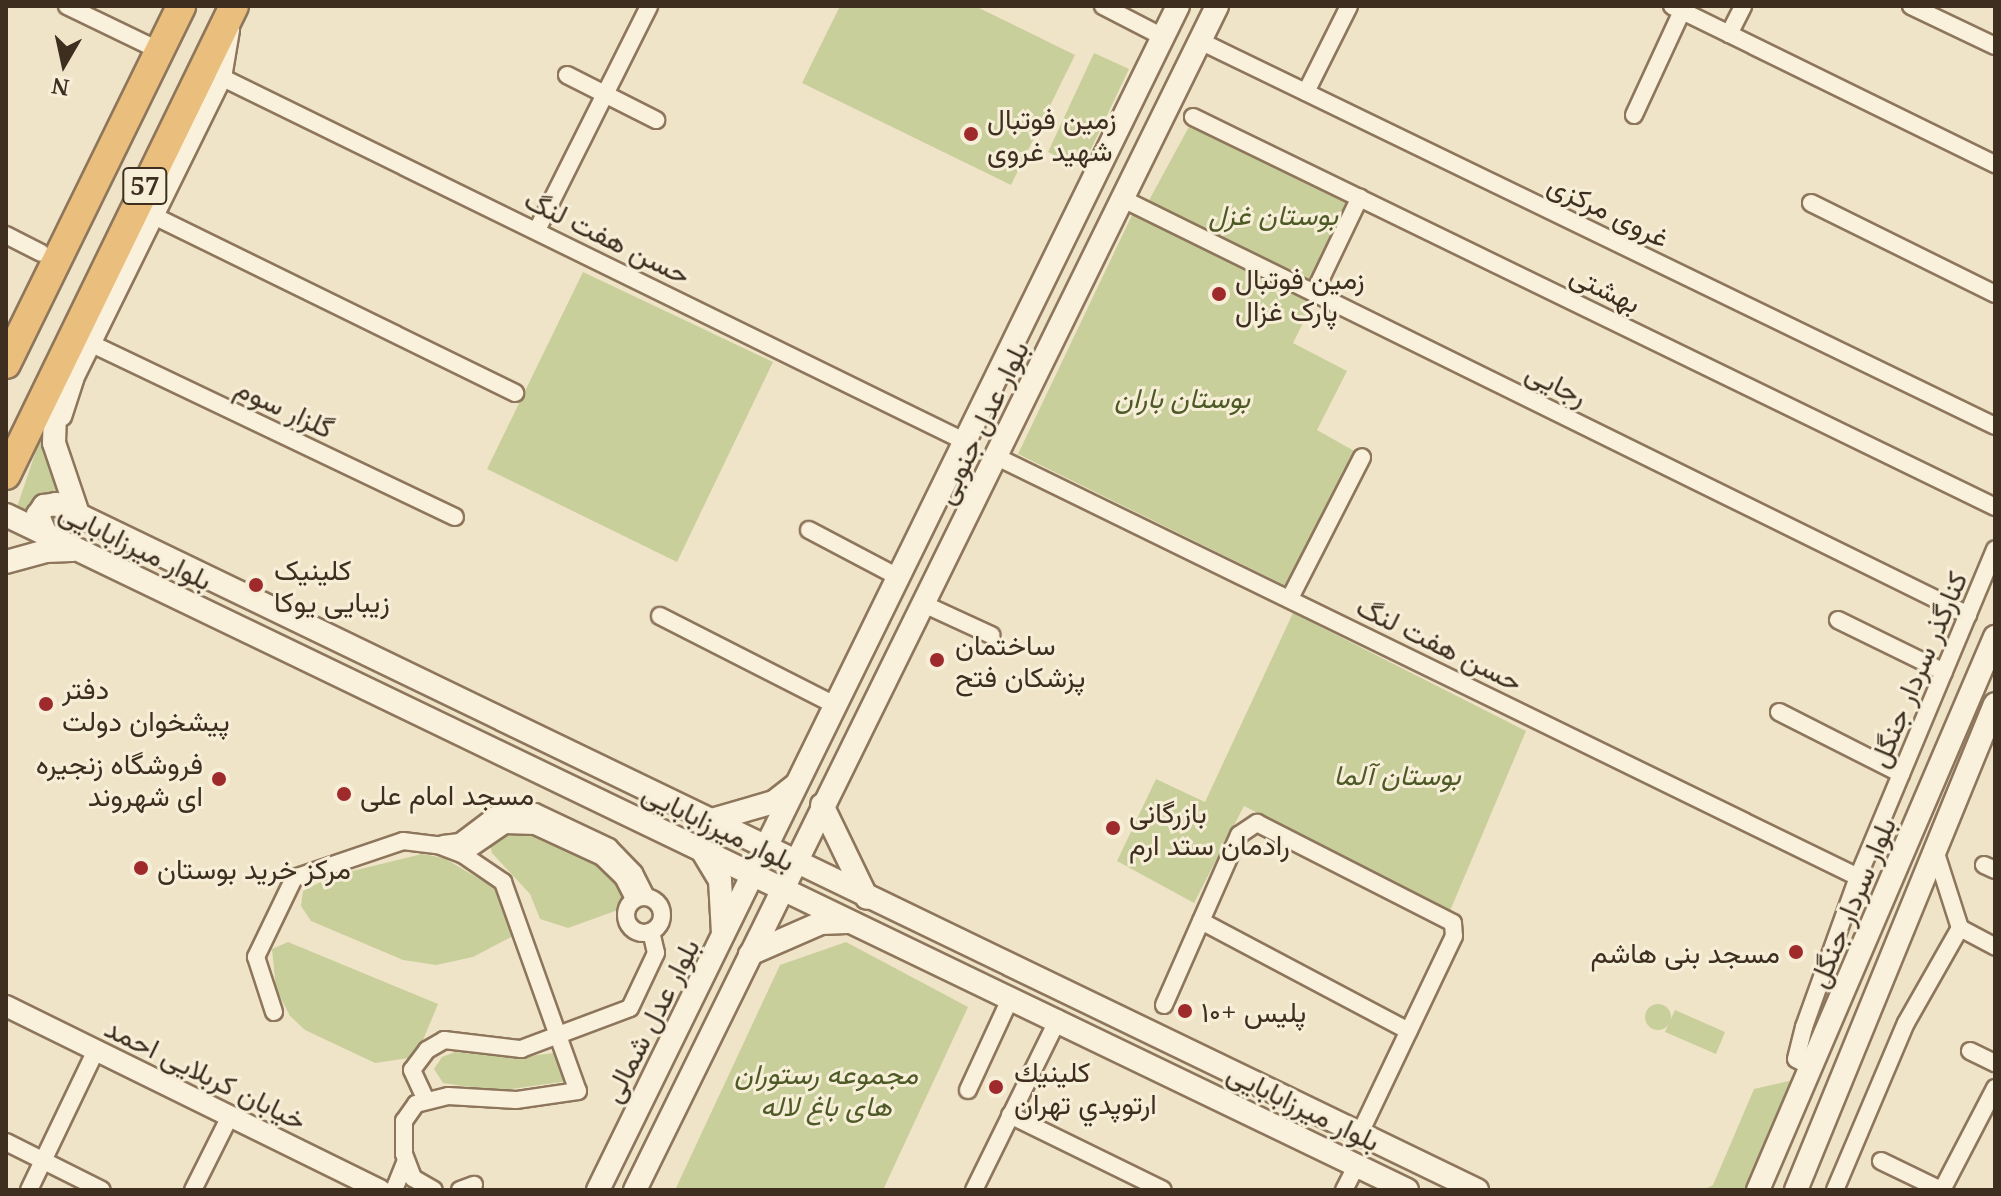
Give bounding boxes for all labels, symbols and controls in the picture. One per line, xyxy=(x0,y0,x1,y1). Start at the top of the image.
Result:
north arrow xyxy=(24,24,104,104)
text: N xyxy=(49,72,71,104)
place label: زمین فوتبال شهید غروی xyxy=(987,101,1117,167)
marker: زمین فوتبال شهید غروی xyxy=(962,125,980,143)
road number: 57 xyxy=(121,164,169,208)
street label: غروی مرکزی xyxy=(1543,166,1675,254)
street label: حسن هفت لنگ xyxy=(520,181,696,291)
park label: بوستان غزل xyxy=(1208,197,1338,231)
street label: بهشتی xyxy=(1565,257,1647,319)
place label: زمین فوتبال پارک غزال xyxy=(1235,261,1365,327)
marker: زمین فوتبال پارک غزال xyxy=(1210,285,1228,303)
street label: بلوار عدل جنوبی xyxy=(927,335,1035,509)
street label: رجایی xyxy=(1521,354,1593,412)
street label: گلزار سوم xyxy=(230,370,340,444)
park label: بوستان باران xyxy=(1114,380,1250,414)
street label: بلوار میرزابابایی xyxy=(54,494,218,596)
place label: کلینیک زیبایی یوکا xyxy=(274,552,390,618)
street label: کنارگذر سردار جنگل xyxy=(1861,566,1973,772)
marker: کلینیک زیبایی یوکا xyxy=(245,574,267,596)
street label: حسن هفت لنگ xyxy=(1352,588,1528,698)
place label: ساختمان پزشکان فتح xyxy=(955,627,1085,693)
marker: ساختمان پزشکان فتح xyxy=(926,649,948,671)
place label: دفتر پیشخوان دولت xyxy=(62,671,230,737)
marker: دفتر پیشخوان دولت xyxy=(37,695,55,713)
place label: فروشگاه زنجیره ای شهروند xyxy=(36,746,203,812)
park label: بوستان آلما xyxy=(1334,757,1460,791)
marker: فروشگاه زنجیره ای شهروند xyxy=(210,770,228,788)
street label: بلوار میرزابابایی xyxy=(637,775,801,877)
place label: مسجد امام علی xyxy=(360,777,534,811)
marker: مسجد امام علی xyxy=(335,785,353,803)
place label: بازرگانی رادمان ستد ارم xyxy=(1129,795,1290,861)
street label: بلوار سردار جنگل xyxy=(1800,812,1902,992)
marker: بازرگانی رادمان ستد ارم xyxy=(1104,819,1122,837)
place label: مرکز خرید بوستان xyxy=(157,851,351,885)
marker: مرکز خرید بوستان xyxy=(132,859,150,877)
street label: بلوار عدل شمالی xyxy=(594,932,706,1108)
place label: مسجد بنی هاشم xyxy=(1590,935,1780,969)
marker: مسجد بنی هاشم xyxy=(1787,943,1805,961)
place label: پلیس +۱۰ xyxy=(1201,994,1306,1028)
marker: پلیس +۱۰ xyxy=(1176,1002,1194,1020)
street label: خیابان کربلایی احمد xyxy=(100,1010,312,1136)
place label: كلينيك ارتوپدي تهران xyxy=(1014,1054,1157,1120)
street label: بلوار میرزابابایی xyxy=(1222,1055,1386,1157)
park label: مجموعه رستوران های باغ لاله xyxy=(734,1056,918,1122)
marker: كلينيك ارتوپدي تهران xyxy=(985,1076,1007,1098)

